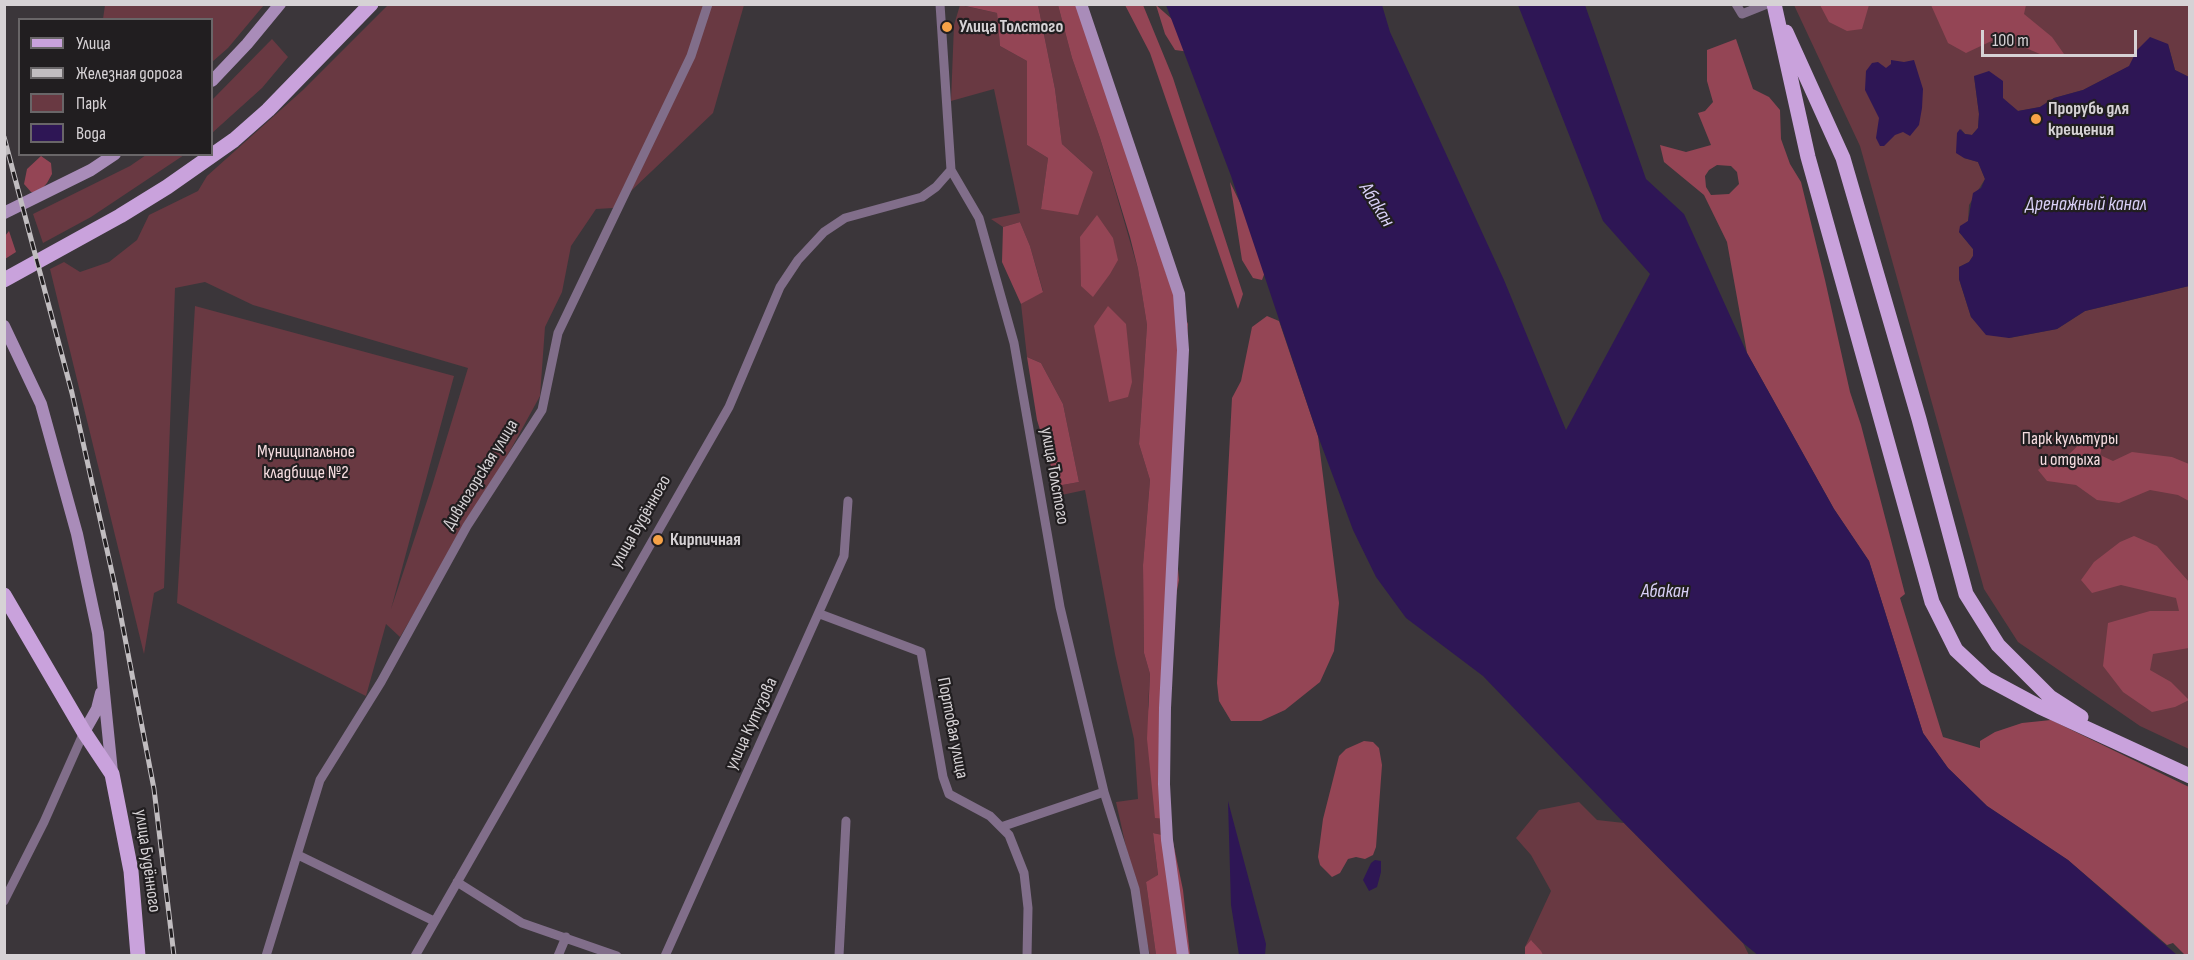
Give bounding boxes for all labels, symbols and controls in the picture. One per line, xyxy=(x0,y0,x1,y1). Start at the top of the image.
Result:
place label: Улица Толстого xyxy=(959,16,1063,38)
legend xyxy=(18,18,213,156)
scale bar xyxy=(1984,18,2140,56)
marker: Улица Толстого xyxy=(940,20,954,34)
text: 100 m xyxy=(1992,30,2029,51)
text: Улица xyxy=(76,33,111,54)
text: Железная дорога xyxy=(76,63,183,84)
text: Парк xyxy=(76,93,106,114)
place label: Прорубь для крещения xyxy=(2048,98,2129,140)
marker: Прорубь для крещения xyxy=(2029,112,2043,126)
text: Вода xyxy=(76,123,106,144)
water label: Абакан xyxy=(1353,178,1399,232)
water label: Дренажный канал xyxy=(2025,193,2147,217)
street label: Дивногорская улица xyxy=(438,416,524,534)
street label: улица Толстого xyxy=(1035,426,1073,526)
park label: Парк культуры и отдыха xyxy=(2022,428,2118,470)
park label: Муниципальное кладбище №2 xyxy=(257,441,355,484)
street label: улица Будённого xyxy=(606,472,676,572)
place label: Кирпичная xyxy=(670,529,741,551)
marker: Кирпичная xyxy=(651,533,665,547)
water label: Абакан xyxy=(1641,580,1689,604)
street label: улица Кутузова xyxy=(721,674,783,774)
street label: Портовая улица xyxy=(932,676,972,780)
street label: улица Будённого xyxy=(129,808,165,914)

